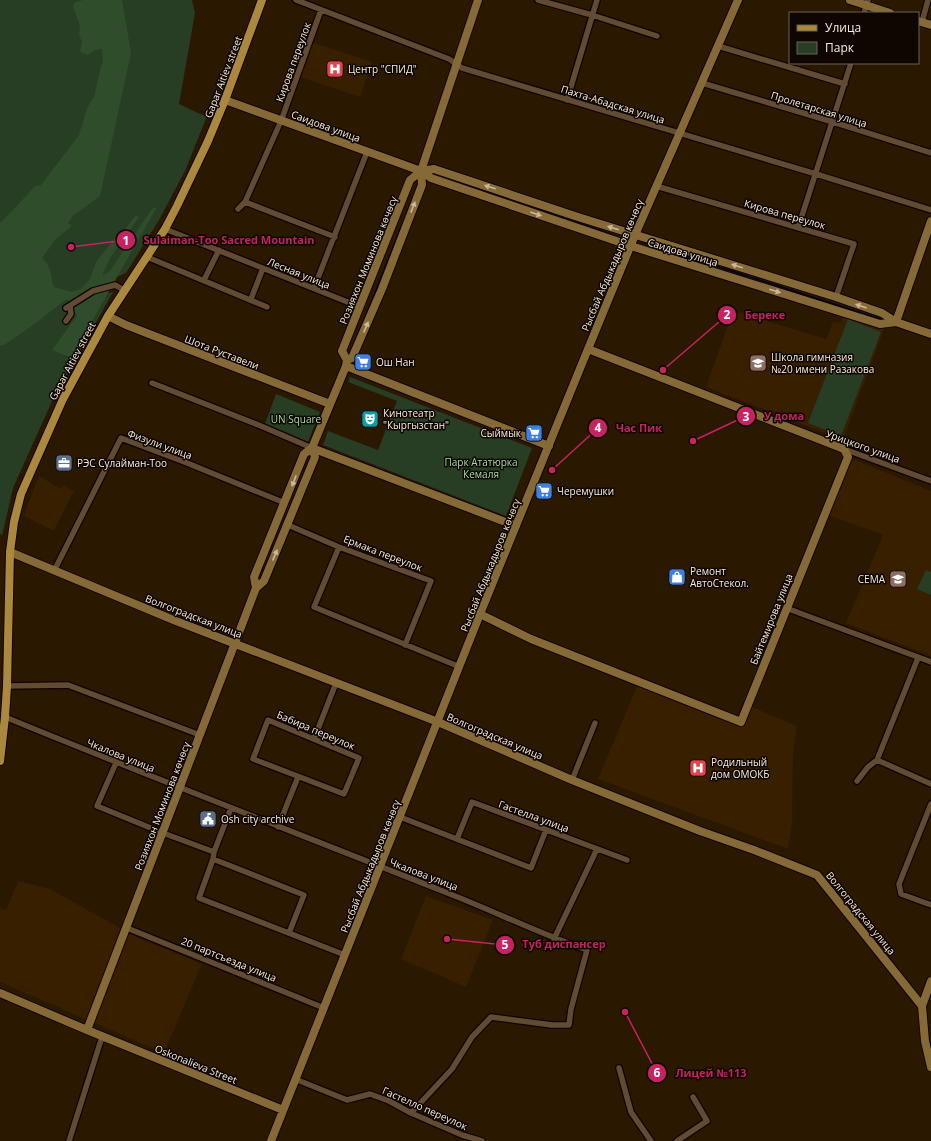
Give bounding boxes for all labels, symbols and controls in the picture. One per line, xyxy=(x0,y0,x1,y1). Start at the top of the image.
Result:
legend xyxy=(789,12,919,64)
street label: Кирова переулок xyxy=(272,19,314,104)
text: Улица xyxy=(825,19,861,36)
street label: Gapar Aitiev street xyxy=(201,34,245,120)
text: Парк xyxy=(825,39,855,56)
hospital icon: Центр "СПИД" xyxy=(325,59,345,79)
place label: Центр "СПИД" xyxy=(348,62,417,76)
street label: Пахта-Абадская улица xyxy=(559,82,667,126)
street label: Пролетарская улица xyxy=(769,88,869,130)
street label: Саидова улица xyxy=(289,107,363,145)
one-way arrow xyxy=(483,184,495,190)
street label: Розияхон Моминова көчөсү xyxy=(336,194,400,326)
street label: Кирова переулок xyxy=(743,196,828,233)
street label: Рысбай Абдыкадыров көчөсү xyxy=(578,197,646,333)
one-way arrow xyxy=(411,200,417,212)
one-way arrow xyxy=(530,211,542,217)
one-way arrow xyxy=(607,225,619,231)
callout: Sulaiman-Too Sacred Mountain xyxy=(116,229,323,252)
text: 1 xyxy=(123,232,129,249)
text: Sulaiman-Too Sacred Mountain xyxy=(143,232,315,247)
street label: Саидова улица xyxy=(646,235,720,269)
street label: Лесная улица xyxy=(266,254,332,292)
one-way arrow xyxy=(731,263,743,269)
one-way arrow xyxy=(769,288,781,294)
one-way arrow xyxy=(855,302,867,308)
callout: Береке xyxy=(717,303,793,326)
text: 2 xyxy=(724,306,731,323)
text: Береке xyxy=(745,307,786,322)
street label: Gapar Aitiev street xyxy=(46,319,99,402)
one-way arrow xyxy=(363,321,369,333)
street label: Шота Руставели xyxy=(183,331,261,373)
place label: Школа гимназия №20 имени Разакова xyxy=(771,350,874,376)
supermarket icon: Ош Нан xyxy=(353,352,373,372)
school or university icon: Школа гимназия №20 имени Разакова xyxy=(748,353,768,373)
place label: Ош Нан xyxy=(376,355,415,369)
callout: У дома xyxy=(736,405,812,428)
place label: Кинотеатр "Кыргызстан" xyxy=(383,406,449,432)
text: 3 xyxy=(743,408,750,425)
text: У дома xyxy=(764,408,804,423)
theatre icon: Кинотеатр "Кыргызстан" xyxy=(360,409,380,429)
park label: UN Square xyxy=(271,412,322,426)
callout: Час Пик xyxy=(588,416,670,439)
text: 4 xyxy=(595,419,602,436)
text: Час Пик xyxy=(616,420,662,435)
supermarket icon: Сыймык xyxy=(524,423,544,443)
street label: Физули улица xyxy=(126,426,194,462)
place label: Сыймык xyxy=(480,426,522,440)
street label: Урицкого улица xyxy=(824,426,902,466)
office icon: РЭС Сулайман-Тоо xyxy=(54,453,74,473)
park label: Парк Ататюрка Кемаля xyxy=(444,455,518,481)
place label: РЭС Сулайман-Тоо xyxy=(77,456,167,470)
one-way arrow xyxy=(291,475,297,487)
supermarket icon: Черемушки xyxy=(534,481,554,501)
place label: Черемушки xyxy=(557,484,614,498)
street label: Рысбай Абдыкадыров көчөсү xyxy=(457,496,523,634)
street label: Ермака переулок xyxy=(342,532,425,575)
one-way arrow xyxy=(273,548,279,560)
place label: Ремонт АвтоСтекол. xyxy=(690,564,749,590)
shop icon: Ремонт АвтоСтекол. xyxy=(667,567,687,587)
school or university icon: СЕМА xyxy=(888,569,908,589)
street label: Байтемирова улица xyxy=(746,571,796,667)
place label: СЕМА xyxy=(858,572,886,586)
street label: Волгоградская улица xyxy=(143,591,245,641)
street label: Бабира переулок xyxy=(275,707,358,753)
street label: Волгоградская улица xyxy=(445,709,545,763)
street label: Чкалова улица xyxy=(85,735,157,775)
street label: Розияхон Моминова көчөсү xyxy=(131,740,193,872)
place label: Родильный дом ОМОКБ xyxy=(711,755,769,781)
hospital icon: Родильный дом ОМОКБ xyxy=(688,758,708,778)
street label: Рысбай Абдыкадыров көчөсү xyxy=(337,797,403,935)
street label: Гастелла улица xyxy=(497,797,571,835)
public building icon: Osh city archive xyxy=(198,809,218,829)
place label: Osh city archive xyxy=(221,812,295,826)
street label: Чкалова улица xyxy=(388,855,460,893)
street label: Волгоградская улица xyxy=(823,869,899,957)
street label: 20 партсъезда улица xyxy=(179,933,279,985)
callout: Туб диспансер xyxy=(495,933,614,956)
text: 5 xyxy=(502,936,509,953)
text: Туб диспансер xyxy=(522,936,606,951)
street label: Oskonalieva Street xyxy=(153,1041,239,1087)
callout: Лицей №113 xyxy=(647,1061,755,1084)
text: 6 xyxy=(654,1064,661,1081)
text: Лицей №113 xyxy=(675,1065,747,1080)
street label: Гастелло переулок xyxy=(380,1083,470,1133)

